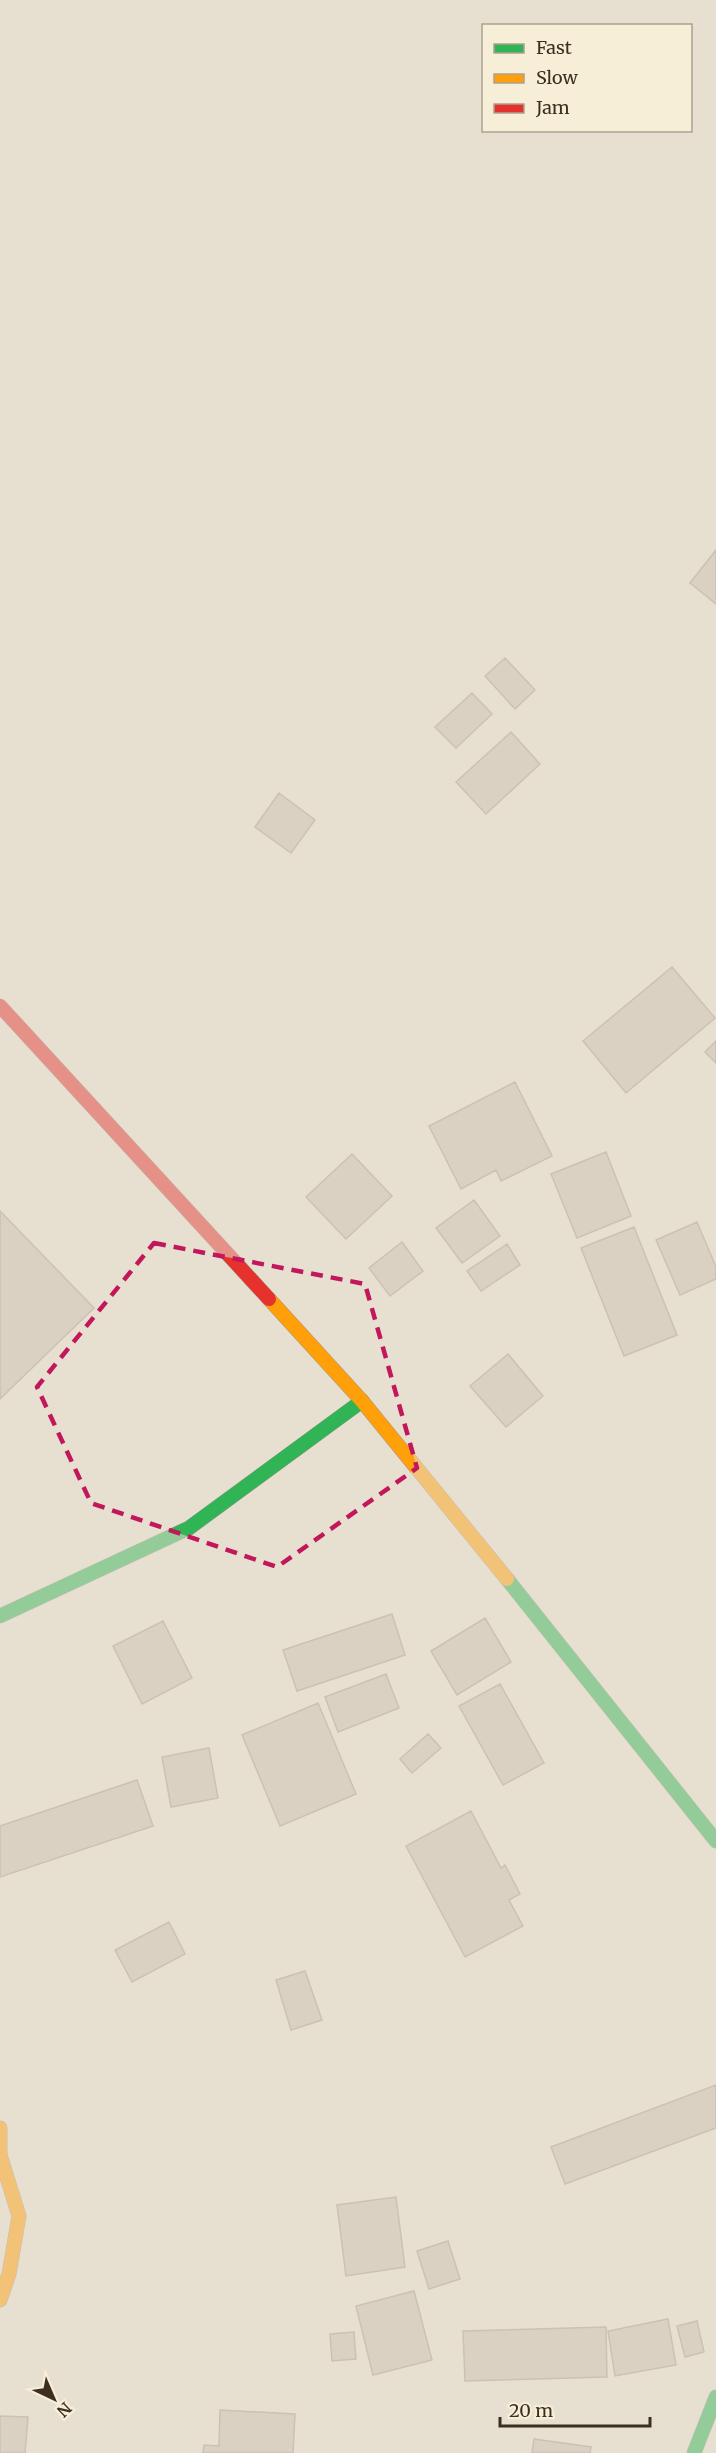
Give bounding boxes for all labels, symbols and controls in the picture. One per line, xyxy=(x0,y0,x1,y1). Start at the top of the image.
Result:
legend xyxy=(482,24,692,132)
text: Fast xyxy=(536,36,572,59)
text: Slow xyxy=(536,66,579,89)
text: Jam xyxy=(535,96,570,119)
north arrow xyxy=(24,2369,84,2429)
scale bar xyxy=(500,2390,650,2428)
text: N xyxy=(53,2398,76,2422)
text: 20 m xyxy=(509,2399,553,2422)

